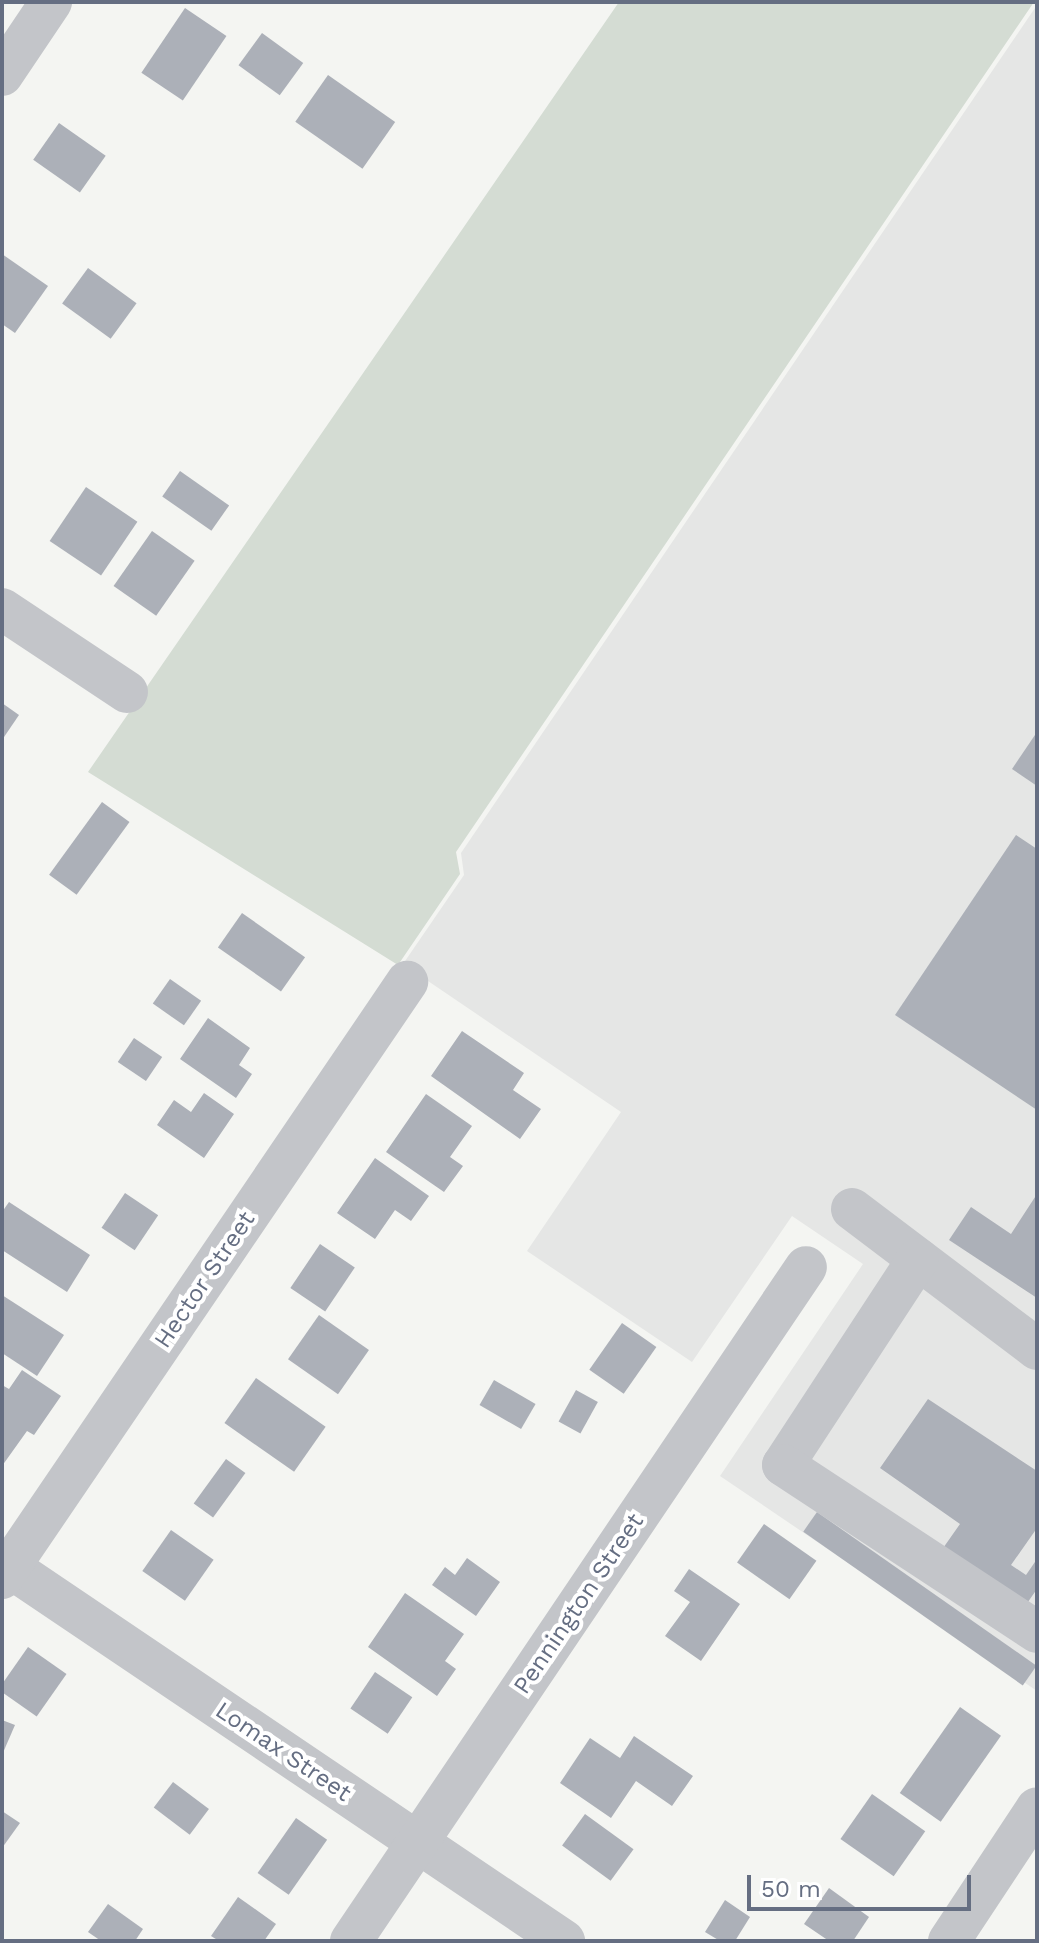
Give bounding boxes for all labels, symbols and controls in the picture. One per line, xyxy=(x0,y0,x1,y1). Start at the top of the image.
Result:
street label: Hector Street xyxy=(148,1206,262,1354)
street label: Pennington Street xyxy=(508,1508,650,1700)
street label: Lomax Street xyxy=(209,1696,357,1808)
scale bar xyxy=(751,1859,975,1909)
text: 50 m xyxy=(761,1875,821,1903)

